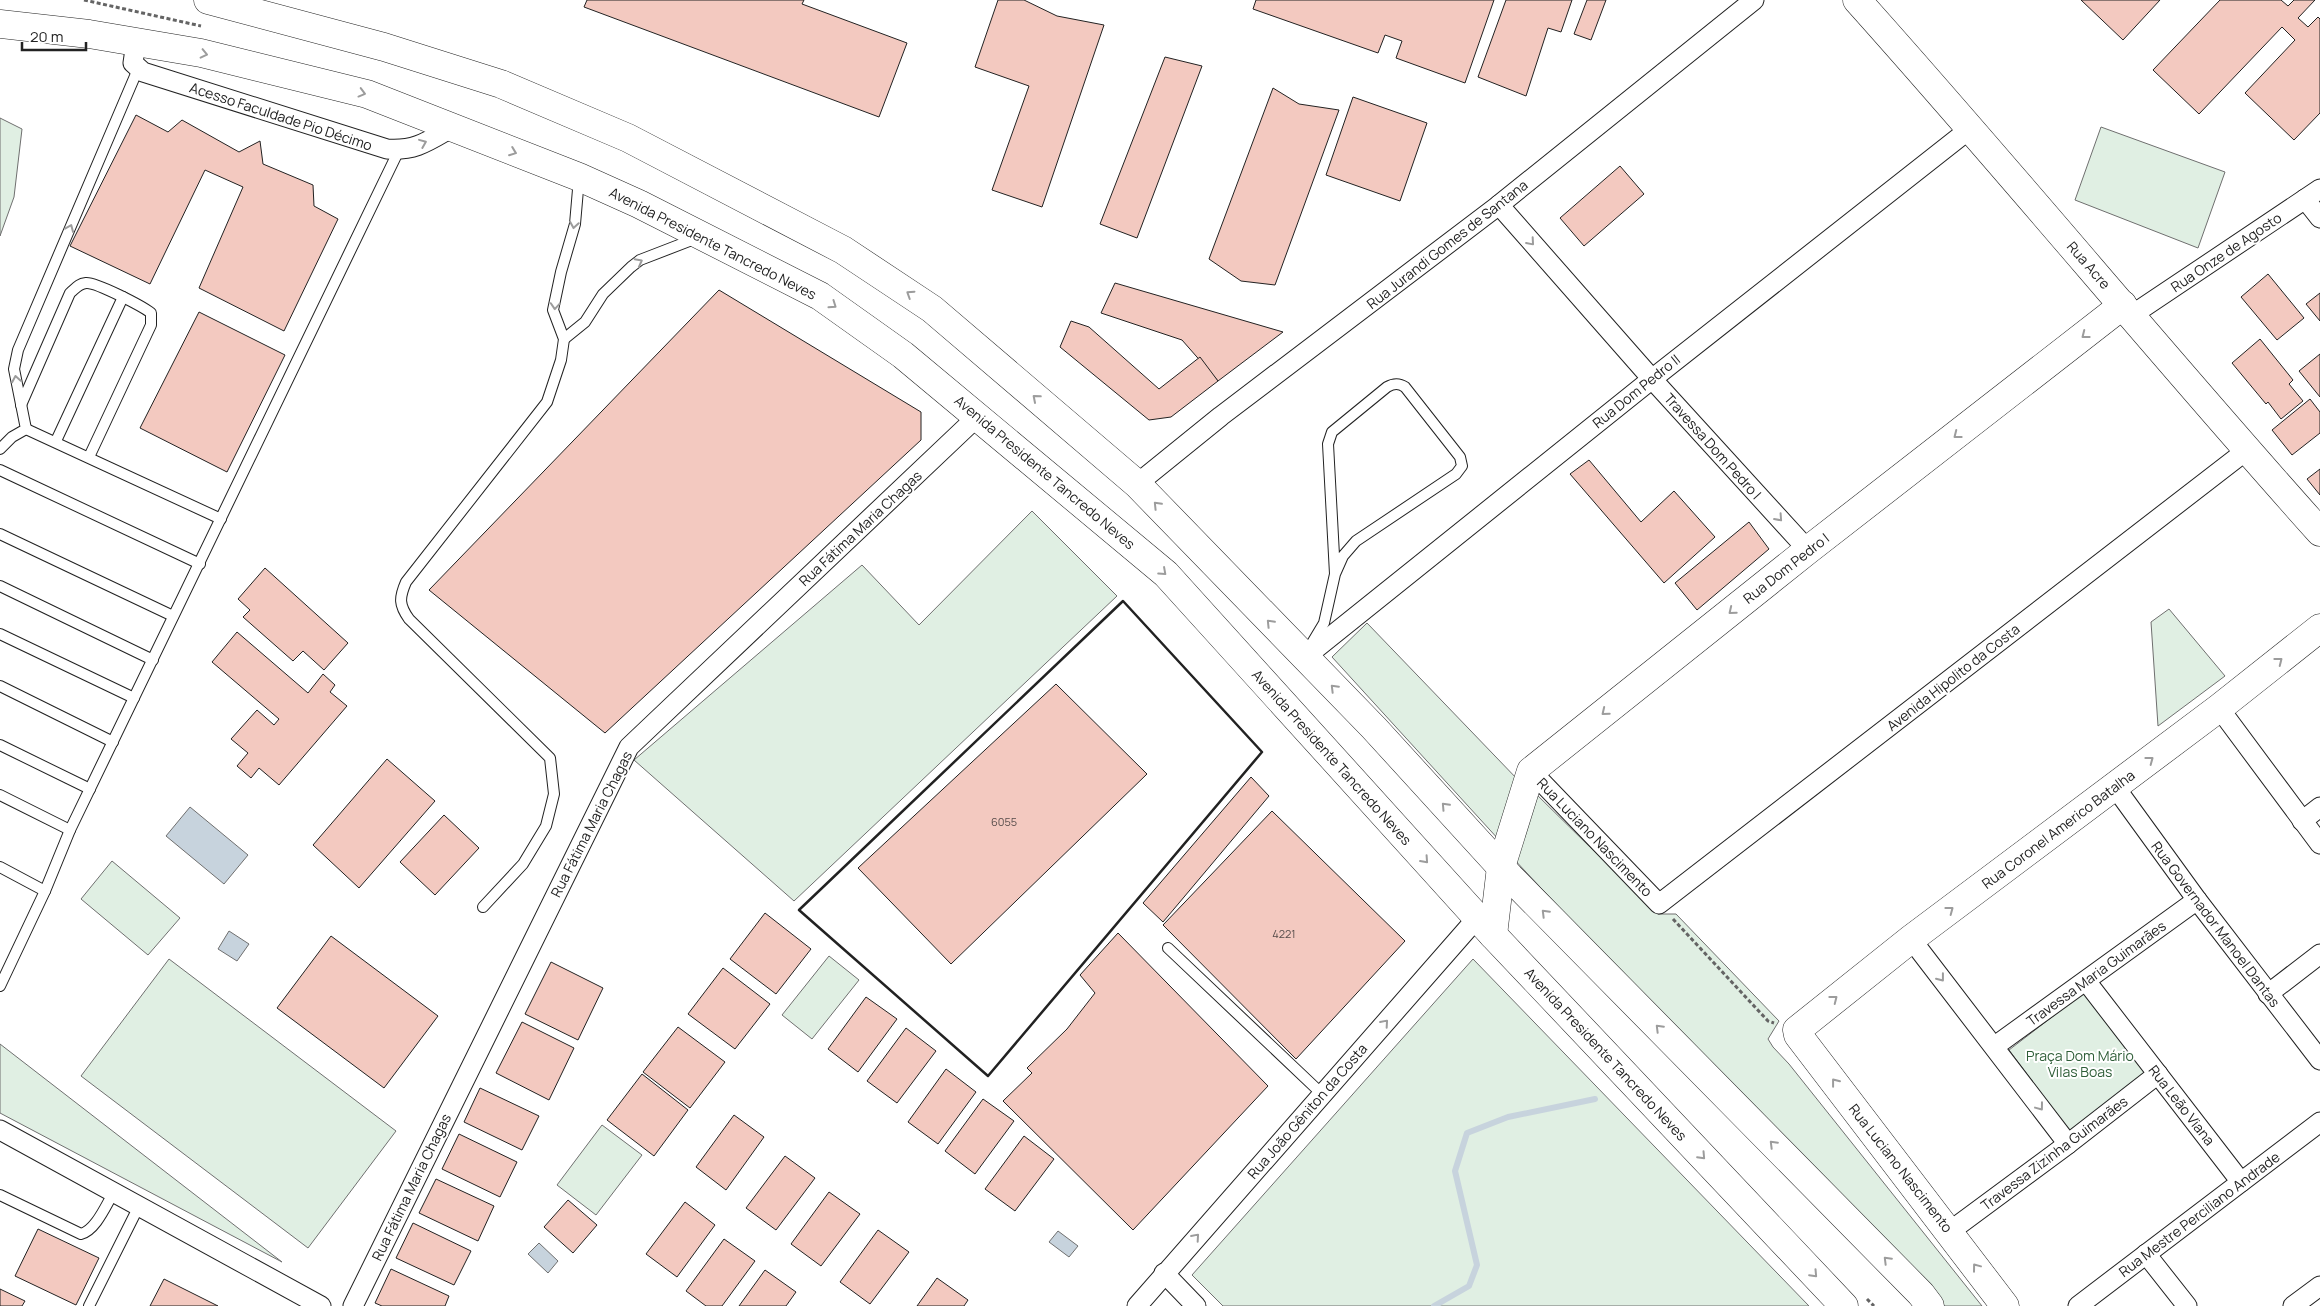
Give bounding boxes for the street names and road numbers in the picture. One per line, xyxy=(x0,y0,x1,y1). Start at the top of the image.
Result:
street label: Acesso Faculdade Pio Décimo xyxy=(187,77,375,155)
street label: Rua Jurandi Gomes de Santana xyxy=(1363,175,1531,313)
street label: Avenida Presidente Tancredo Neves xyxy=(606,182,820,304)
street label: Rua Onze de Agosto xyxy=(2167,208,2285,296)
street label: Rua Acre xyxy=(2063,237,2115,293)
street label: Rua Dom Pedro II xyxy=(1588,350,1684,432)
street label: Travessa Dom Pedro I xyxy=(1660,389,1766,503)
street label: Avenida Presidente Tancredo Neves xyxy=(951,391,1139,553)
street label: Rua Fátima Maria Chagas xyxy=(794,466,926,590)
street label: Rua Dom Pedro I xyxy=(1739,528,1833,608)
street label: Avenida Hipolito da Costa xyxy=(1883,619,2023,735)
street label: Avenida Presidente Tancredo Neves xyxy=(1248,665,1416,849)
street label: Rua Fátima Maria Chagas xyxy=(546,748,636,900)
street label: Rua Coronel Americo Batalha xyxy=(1978,765,2138,893)
street label: Rua Luciano Nascimento xyxy=(1533,773,1657,901)
street label: Rua Governador Manoel Dantas xyxy=(2147,837,2285,1011)
street label: Travessa Maria Guimarães xyxy=(2023,916,2169,1030)
street label: Avenida Presidente Tancredo Neves xyxy=(1521,963,1691,1145)
street label: Rua João Gêniton da Costa xyxy=(1243,1039,1371,1183)
street label: Rua Leão Viana xyxy=(2145,1061,2219,1149)
street label: Travessa Zizinha Guimarães xyxy=(1977,1092,2131,1214)
street label: Rua Luciano Nascimento xyxy=(1845,1100,1957,1236)
street label: Rua Fátima Maria Chagas xyxy=(367,1110,455,1264)
street label: Rua Mestre Perciliano Andrade xyxy=(2115,1147,2283,1281)

